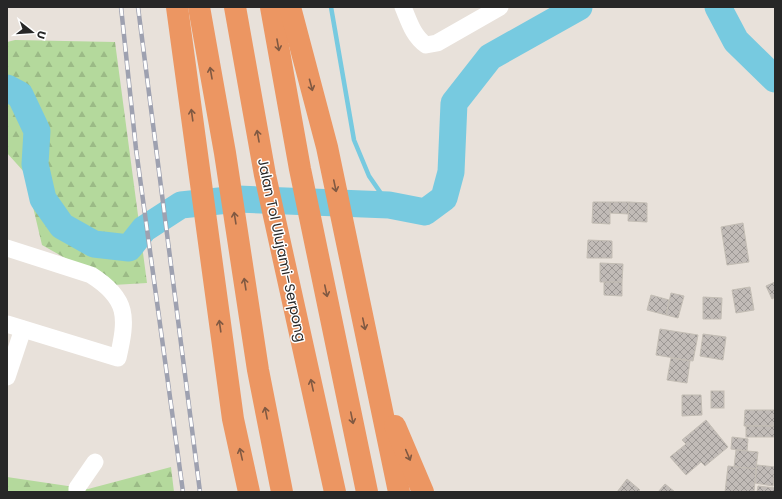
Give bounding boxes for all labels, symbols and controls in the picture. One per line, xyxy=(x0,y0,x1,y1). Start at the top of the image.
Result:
north arrow xyxy=(12,12,52,52)
text: U xyxy=(33,29,50,41)
one-way arrow xyxy=(274,38,282,51)
one-way arrow xyxy=(206,67,214,80)
one-way arrow xyxy=(308,79,315,92)
one-way arrow xyxy=(188,109,196,122)
one-way arrow xyxy=(254,130,262,143)
street label: Jalan Tol Ulujami–Serpong xyxy=(253,156,311,344)
one-way arrow xyxy=(331,179,339,192)
one-way arrow xyxy=(231,212,239,225)
one-way arrow xyxy=(241,278,249,291)
one-way arrow xyxy=(322,284,330,297)
one-way arrow xyxy=(360,317,368,330)
one-way arrow xyxy=(216,320,224,333)
one-way arrow xyxy=(307,379,315,392)
one-way arrow xyxy=(262,407,270,420)
one-way arrow xyxy=(348,412,356,425)
one-way arrow xyxy=(236,448,244,461)
one-way arrow xyxy=(404,449,412,461)

